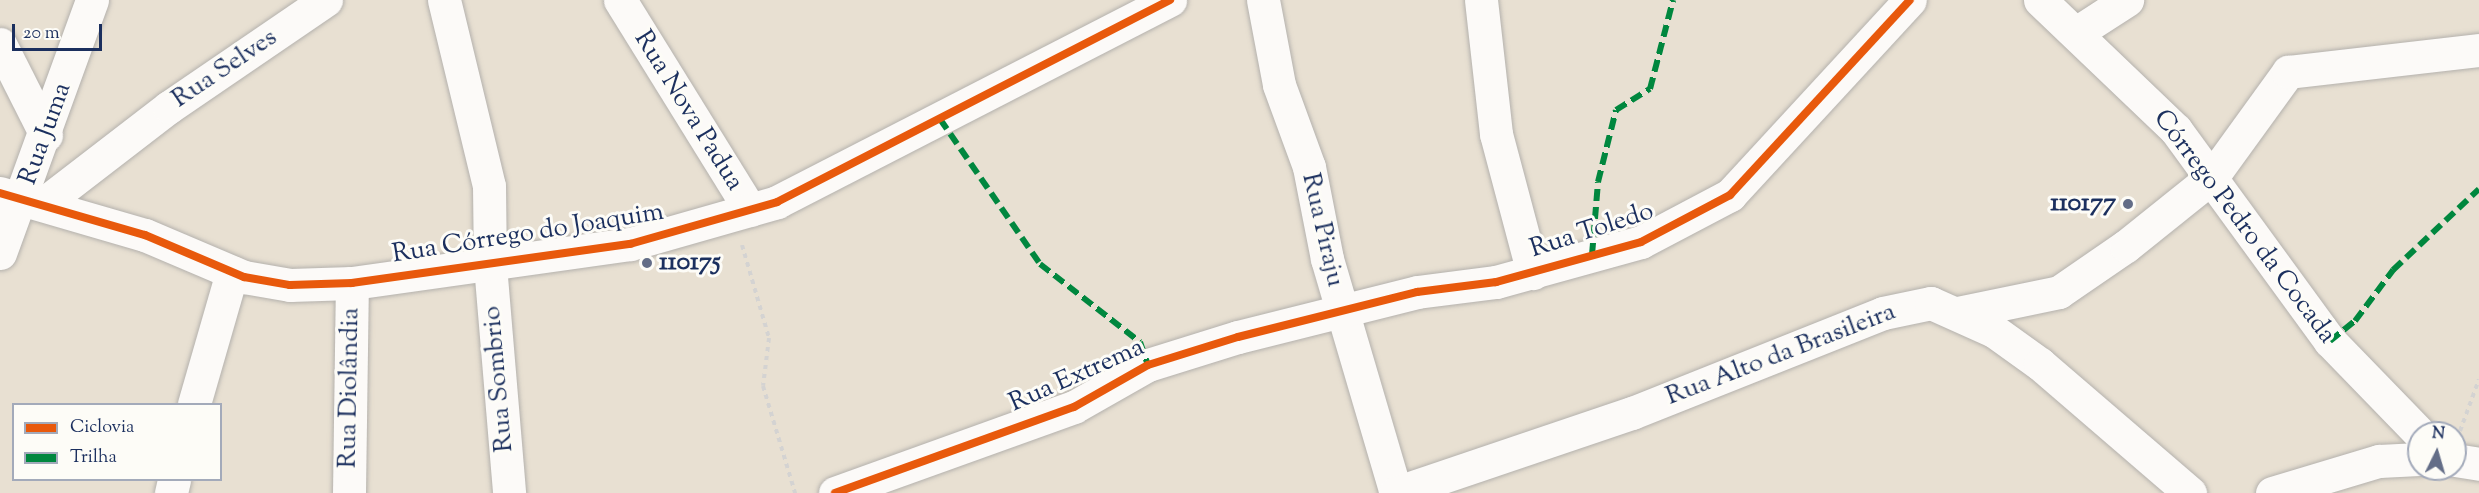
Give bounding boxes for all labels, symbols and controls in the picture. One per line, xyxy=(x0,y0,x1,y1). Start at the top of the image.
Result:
scale bar xyxy=(15,12,105,50)
text: 20 m xyxy=(23,21,60,47)
street label: Rua Selves xyxy=(167,22,283,116)
street label: Rua Nova Padua xyxy=(626,25,750,197)
street label: Rua Juma xyxy=(13,79,79,189)
street label: Córrego Pedro da Cocada xyxy=(2146,104,2342,350)
street label: Rua Piraju xyxy=(1294,170,1350,290)
place label: 110177 xyxy=(2050,188,2116,220)
street label: Rua Toledo xyxy=(1526,196,1658,266)
street label: Rua Córrego do Joaquim xyxy=(390,197,666,271)
marker: 110177 xyxy=(2121,197,2135,211)
place label: 110175 xyxy=(659,247,721,279)
marker: 110175 xyxy=(640,256,654,270)
street label: Rua Alto da Brasileira xyxy=(1662,297,1900,413)
street label: Rua Sombrio xyxy=(477,305,521,453)
street label: Rua Diolândia xyxy=(333,307,367,469)
street label: Rua Extrema xyxy=(1005,332,1149,420)
legend xyxy=(12,403,222,481)
text: Ciclovia xyxy=(70,415,134,441)
north arrow xyxy=(2407,421,2467,481)
text: N xyxy=(2431,423,2446,447)
text: Trilha xyxy=(70,445,117,471)

